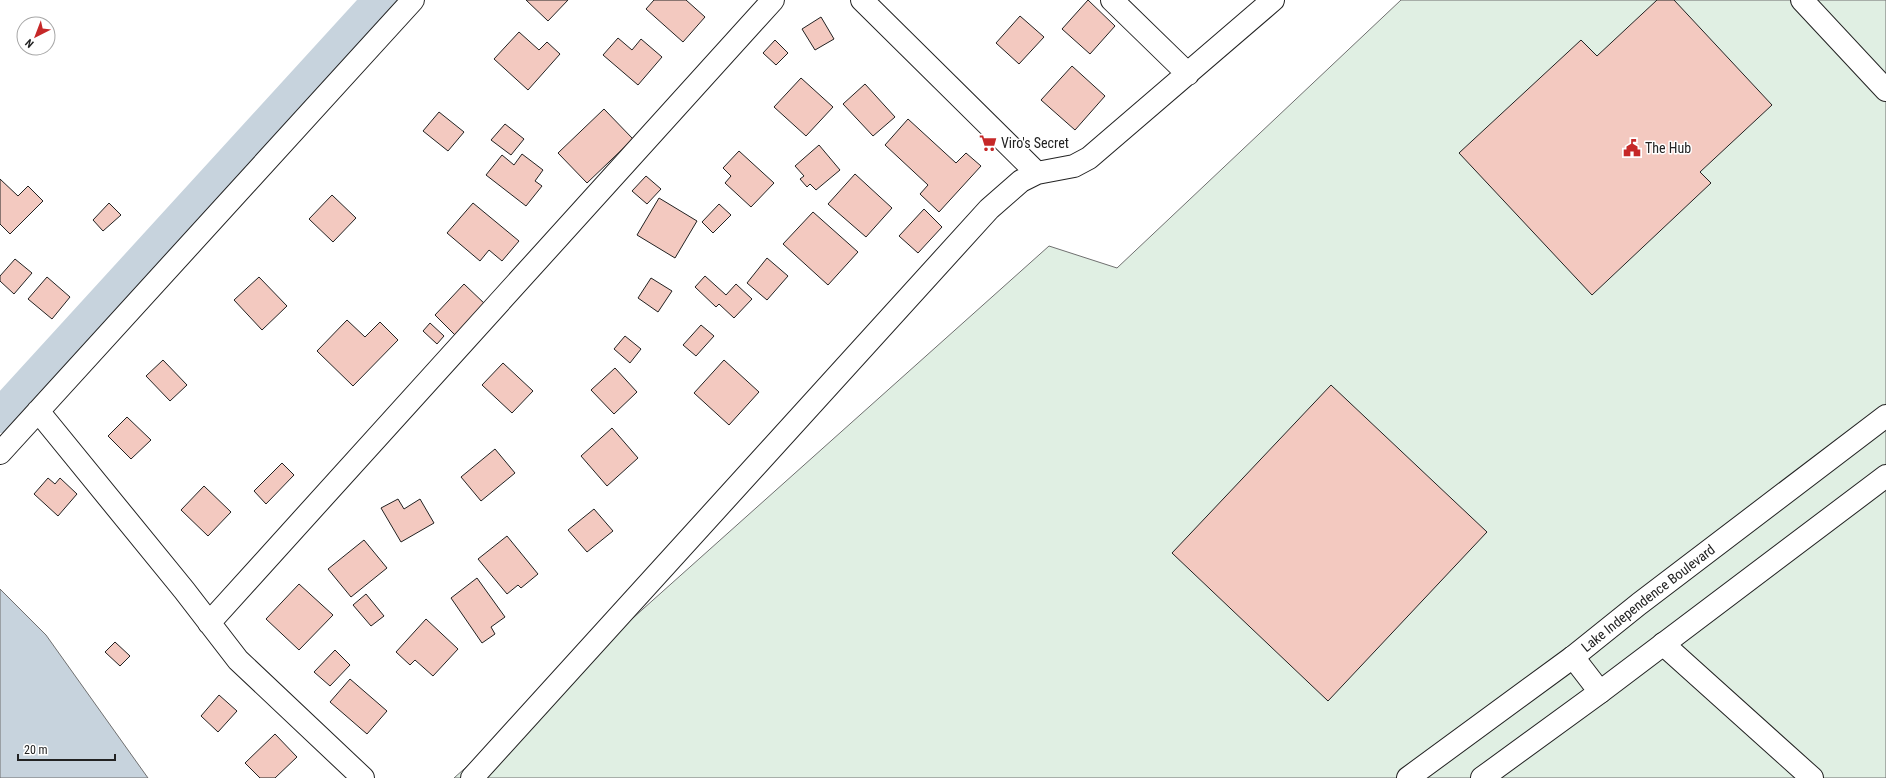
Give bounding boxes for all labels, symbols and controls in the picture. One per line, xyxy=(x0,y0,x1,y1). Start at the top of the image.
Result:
north arrow xyxy=(16,16,56,56)
text: N xyxy=(23,36,37,50)
supermarket icon: Viro's Secret xyxy=(978,133,998,153)
place label: Viro's Secret xyxy=(1001,135,1069,151)
public building icon: The Hub xyxy=(1622,138,1642,158)
place label: The Hub xyxy=(1645,140,1691,156)
street label: Lake Independence Boulevard xyxy=(1578,541,1718,655)
scale bar xyxy=(18,736,115,762)
text: 20 m xyxy=(24,743,48,757)

